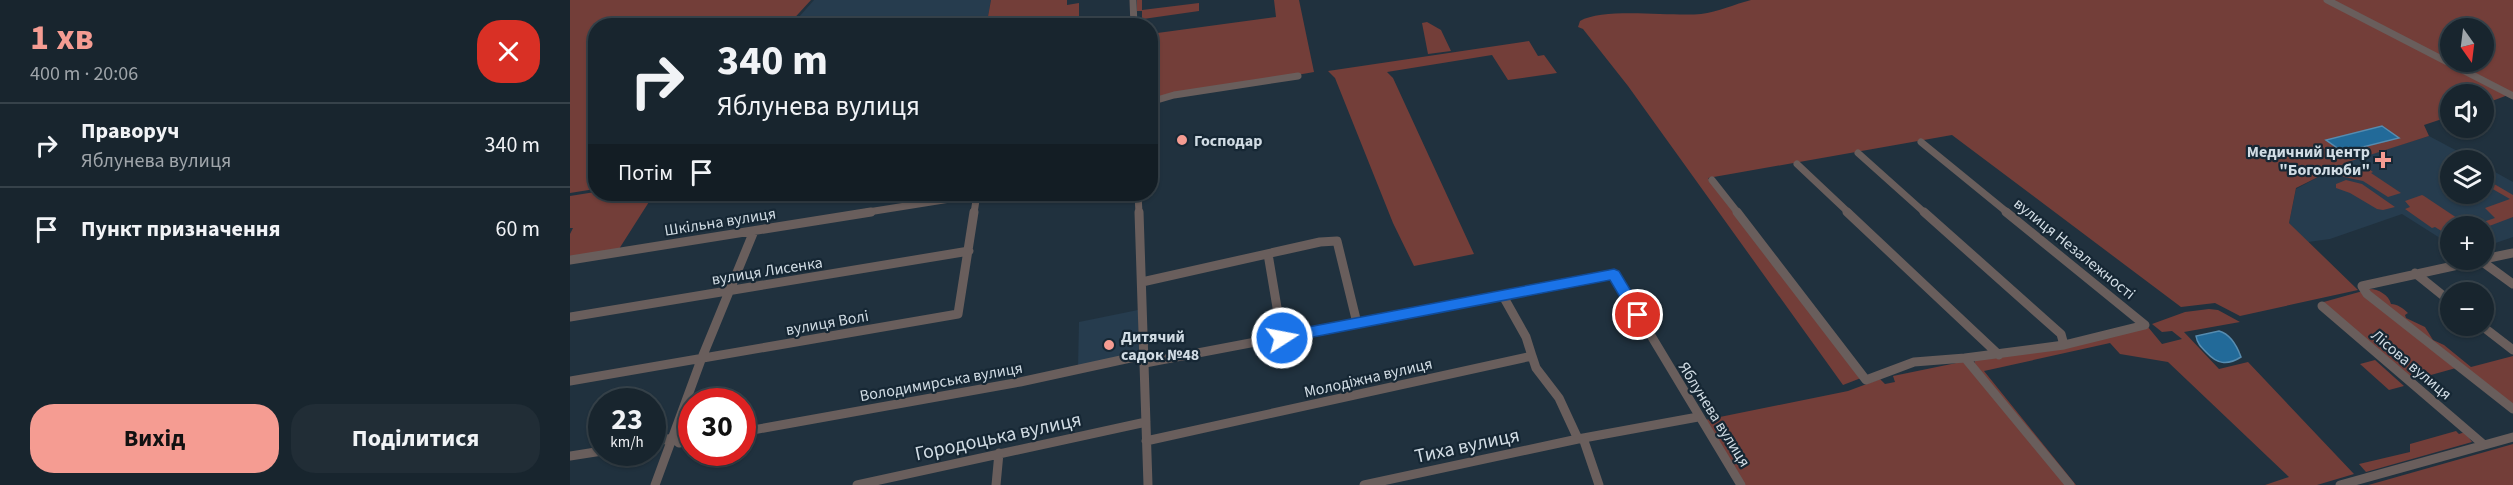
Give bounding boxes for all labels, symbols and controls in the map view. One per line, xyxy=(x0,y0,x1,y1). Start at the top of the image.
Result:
text: 1 хв xyxy=(30,12,94,63)
north arrow xyxy=(2440,18,2494,72)
map controls xyxy=(2440,18,2494,336)
button: close xyxy=(477,20,540,83)
text: 340 m xyxy=(717,31,828,91)
icon: right xyxy=(618,42,696,120)
text: 400 m · 20:06 xyxy=(30,60,138,88)
button: sound xyxy=(2440,84,2494,138)
text: Яблунева вулиця xyxy=(717,87,920,126)
text: Праворуч xyxy=(81,115,179,147)
icon: right xyxy=(30,129,63,162)
text: 340 m xyxy=(485,129,540,161)
place label: Господар xyxy=(1194,130,1262,152)
marker: Господар xyxy=(1175,133,1189,147)
place label: Медичний центр "Боголюби" xyxy=(2247,141,2370,181)
text: Яблунева вулиця xyxy=(81,147,231,175)
button: layers xyxy=(2440,150,2494,204)
marker: Медичний центр "Боголюби" xyxy=(2374,151,2392,169)
icon: arrive xyxy=(685,156,718,189)
text: Потім xyxy=(618,157,673,189)
street label: вулиця Незалежності xyxy=(2009,193,2140,305)
street label: Шкільна вулиця xyxy=(663,202,777,242)
icon: arrive xyxy=(30,213,63,246)
text: Пункт призначення xyxy=(81,213,281,245)
text: 60 m xyxy=(495,213,540,245)
button: + xyxy=(2440,216,2494,270)
street label: вулиця Лисенка xyxy=(710,251,824,291)
button: − xyxy=(2440,282,2494,336)
pin xyxy=(1612,289,1663,340)
icon: arrive xyxy=(1621,298,1654,331)
street label: вулиця Волі xyxy=(784,305,870,341)
position arrow xyxy=(1250,306,1314,370)
street label: Лісова вулиця xyxy=(2366,324,2456,405)
place label: Дитячий садок №48 xyxy=(1121,326,1199,366)
marker: Дитячий садок №48 xyxy=(1102,338,1116,352)
street label: Молодіжна вулиця xyxy=(1302,352,1435,403)
street label: Володимирська вулиця xyxy=(858,357,1024,407)
street label: Яблунева вулиця xyxy=(1673,358,1755,471)
speed limit sign: 30 xyxy=(678,388,756,466)
text: 23 xyxy=(611,398,643,441)
button: Вихід xyxy=(30,404,279,473)
button: Поділитися xyxy=(291,404,540,473)
street label: Городоцька вулиця xyxy=(912,406,1084,468)
street label: Тиха вулиця xyxy=(1412,421,1522,471)
text: km/h xyxy=(610,432,644,453)

